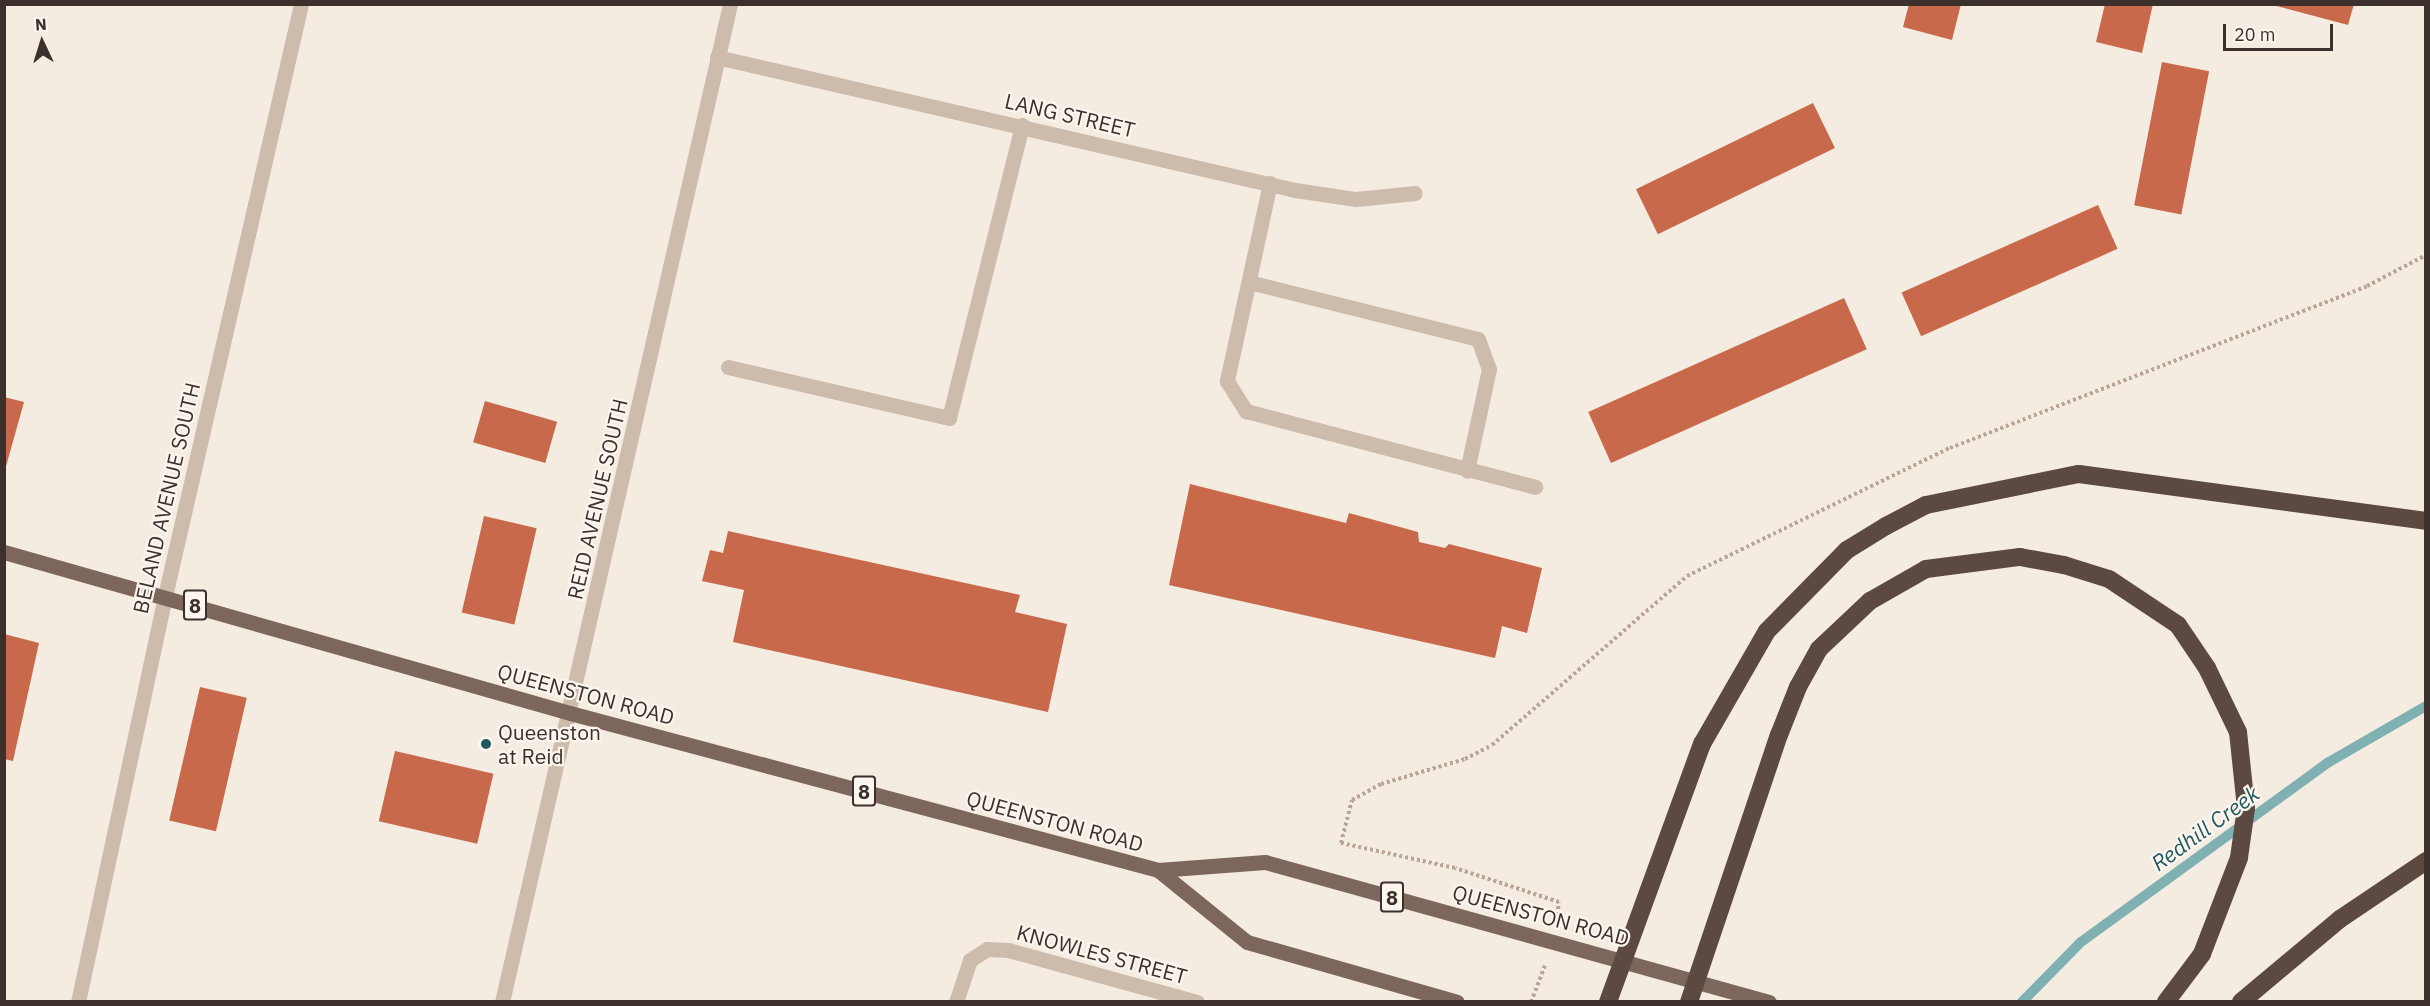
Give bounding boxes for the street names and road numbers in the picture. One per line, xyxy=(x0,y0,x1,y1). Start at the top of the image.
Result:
street label: LANG STREET xyxy=(1003,88,1137,142)
street label: BELAND AVENUE SOUTH xyxy=(127,380,205,616)
street label: REID AVENUE SOUTH xyxy=(562,396,632,602)
road number: 8 xyxy=(183,588,207,622)
street label: QUEENSTON ROAD xyxy=(495,658,677,730)
road number: 8 xyxy=(852,774,876,808)
street label: QUEENSTON ROAD xyxy=(964,785,1146,857)
street label: QUEENSTON ROAD xyxy=(1450,879,1632,951)
road number: 8 xyxy=(1380,880,1404,914)
street label: KNOWLES STREET xyxy=(1014,919,1190,989)

